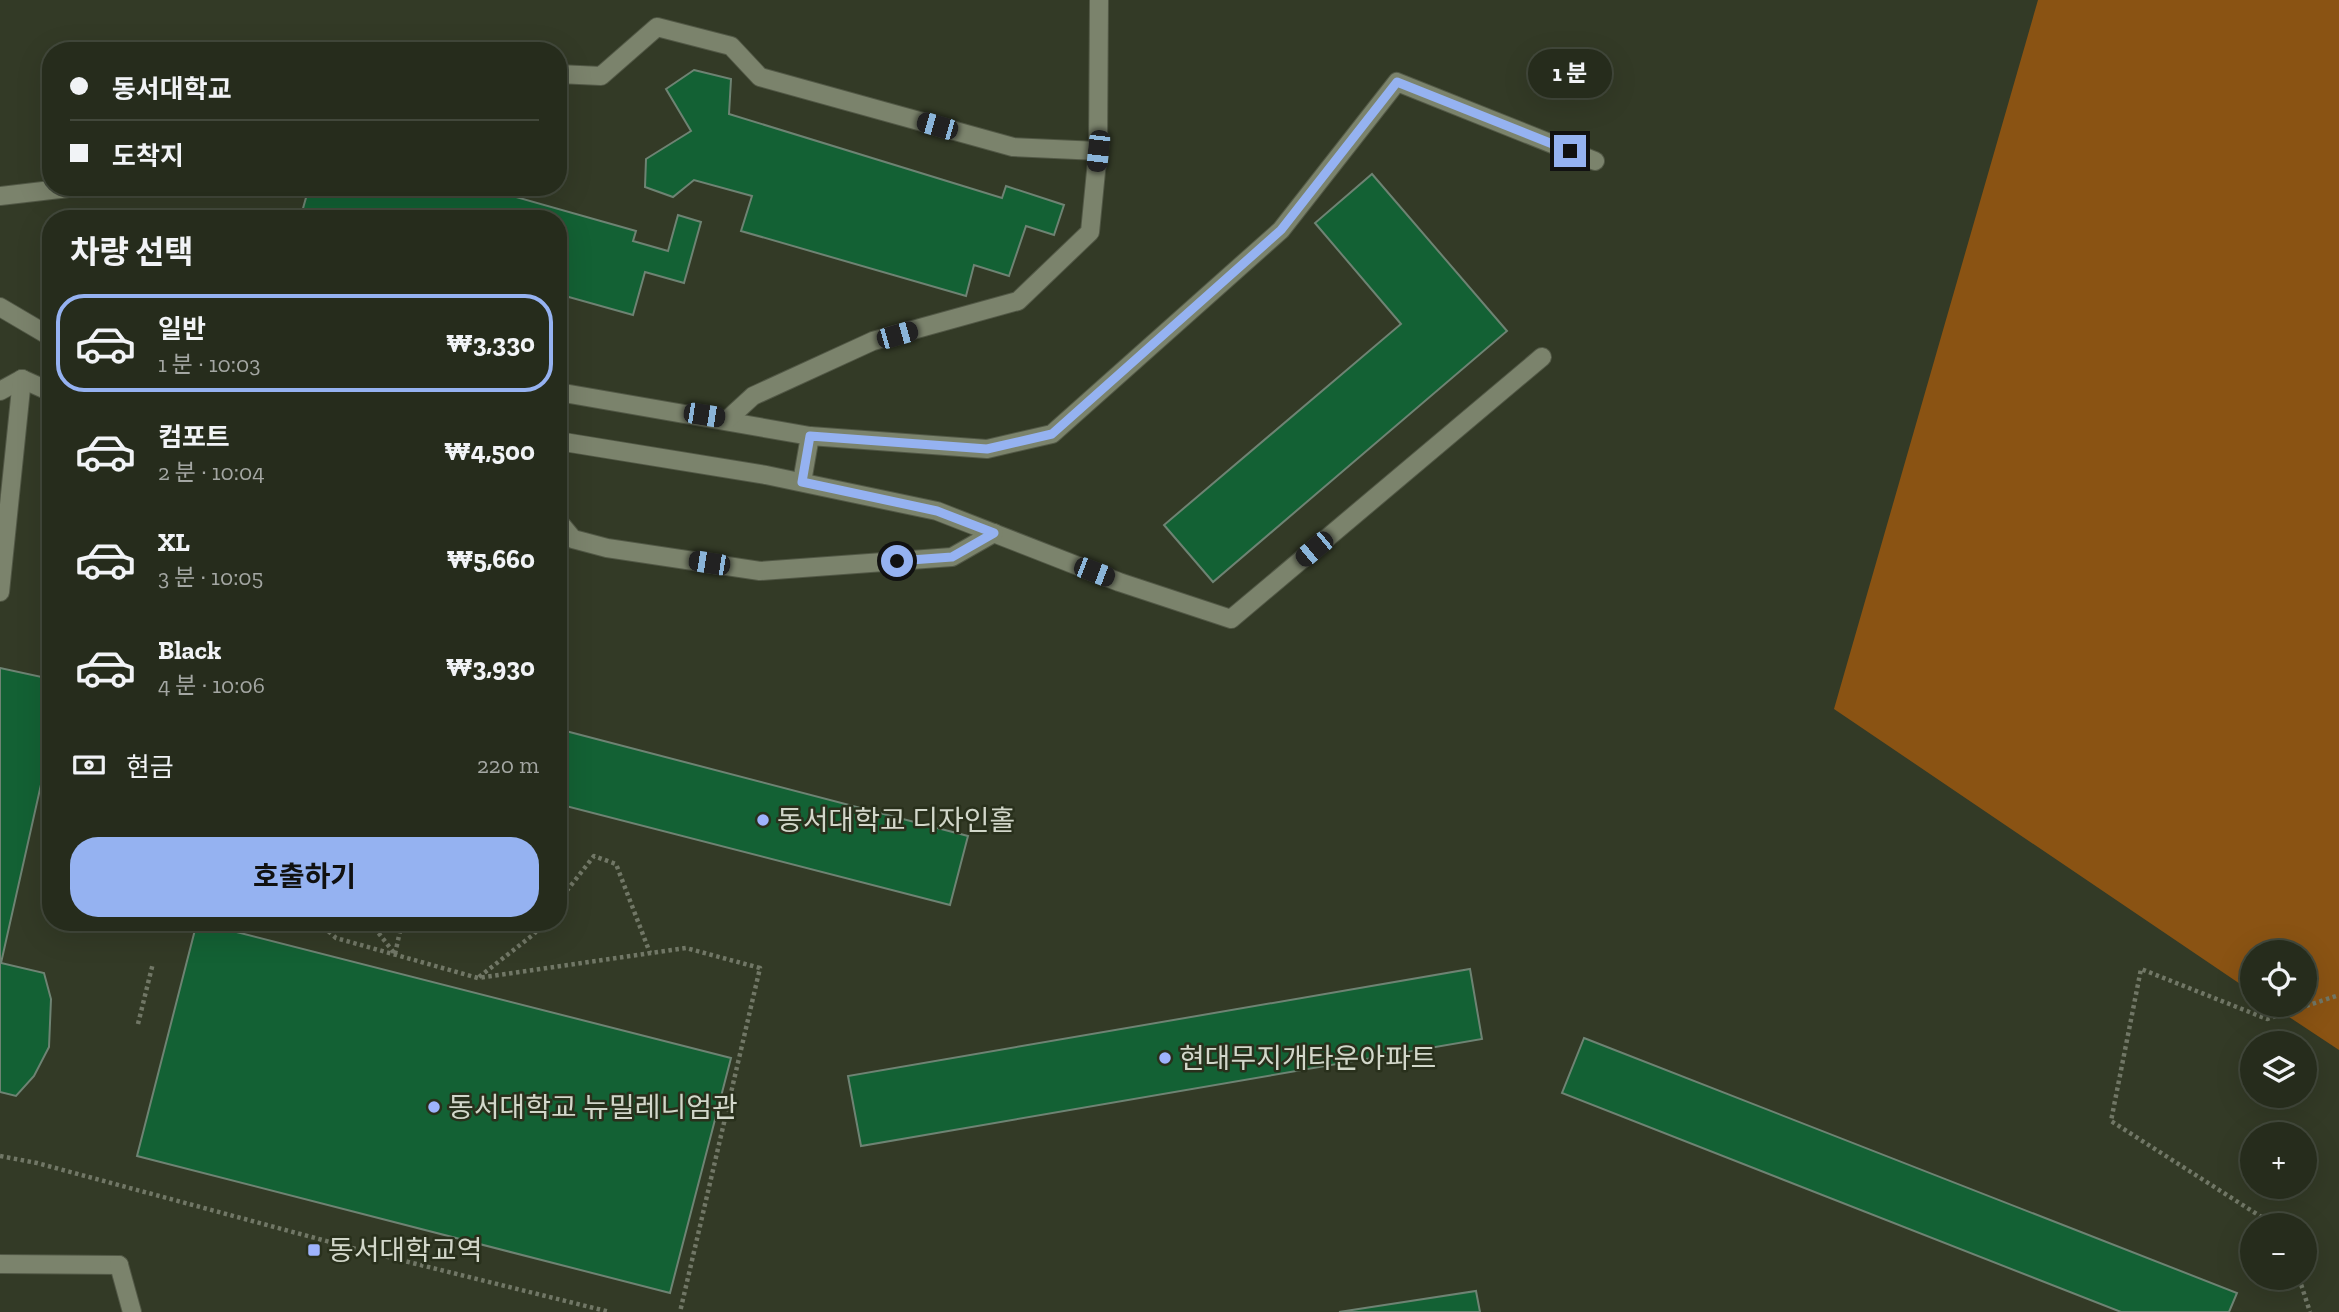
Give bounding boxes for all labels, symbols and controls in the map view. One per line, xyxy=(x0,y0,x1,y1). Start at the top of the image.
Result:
callout: 1 분 xyxy=(1528,50,1612,99)
text: 1 분 xyxy=(1553,59,1587,87)
text: 동서대학교 xyxy=(112,73,232,105)
car xyxy=(914,110,961,142)
car xyxy=(1086,129,1111,173)
route end xyxy=(1554,135,1586,167)
text: 도착지 xyxy=(112,140,184,172)
text: 차량 선택 xyxy=(70,233,194,271)
icon: car xyxy=(74,312,137,375)
text: 일반 xyxy=(158,313,206,345)
car xyxy=(874,319,921,351)
text: ₩3,330 xyxy=(446,327,535,359)
text: 1 분 · 10:03 xyxy=(158,350,260,378)
car xyxy=(682,401,727,429)
icon: car xyxy=(74,420,137,483)
text: 컴포트 xyxy=(158,421,230,453)
text: ₩4,500 xyxy=(444,435,535,467)
text: 2 분 · 10:04 xyxy=(158,458,265,486)
text: XL xyxy=(158,526,190,558)
car xyxy=(1292,527,1337,571)
icon: car xyxy=(74,528,137,591)
text: ₩5,660 xyxy=(446,543,535,575)
route start xyxy=(881,545,913,577)
car xyxy=(687,549,732,577)
car xyxy=(1071,555,1118,589)
text: 3 분 · 10:05 xyxy=(158,563,263,591)
text: Black xyxy=(158,634,221,666)
icon: car xyxy=(74,636,137,699)
text: ₩3,930 xyxy=(446,651,535,683)
text: 4 분 · 10:06 xyxy=(158,671,265,699)
icon: cash xyxy=(70,746,108,784)
text: 현금 xyxy=(126,751,174,783)
text: 220 m xyxy=(477,751,539,779)
place label: 동서대학교 디자인홀 xyxy=(777,804,1015,837)
marker: 동서대학교 디자인홀 xyxy=(755,812,771,828)
button: 호출하기 xyxy=(70,837,539,917)
map controls xyxy=(2240,940,2317,1290)
button: locate xyxy=(2240,940,2317,1017)
button: layers xyxy=(2240,1031,2317,1108)
place label: 현대무지개타운아파트 xyxy=(1179,1042,1437,1075)
marker: 현대무지개타운아파트 xyxy=(1157,1050,1173,1066)
place label: 동서대학교 뉴밀레니엄관 xyxy=(448,1091,738,1124)
marker: 동서대학교 뉴밀레니엄관 xyxy=(426,1099,442,1115)
button: + xyxy=(2240,1122,2317,1199)
button: − xyxy=(2240,1213,2317,1290)
place label: 동서대학교역 xyxy=(328,1234,483,1267)
marker: 동서대학교역 xyxy=(306,1242,322,1258)

